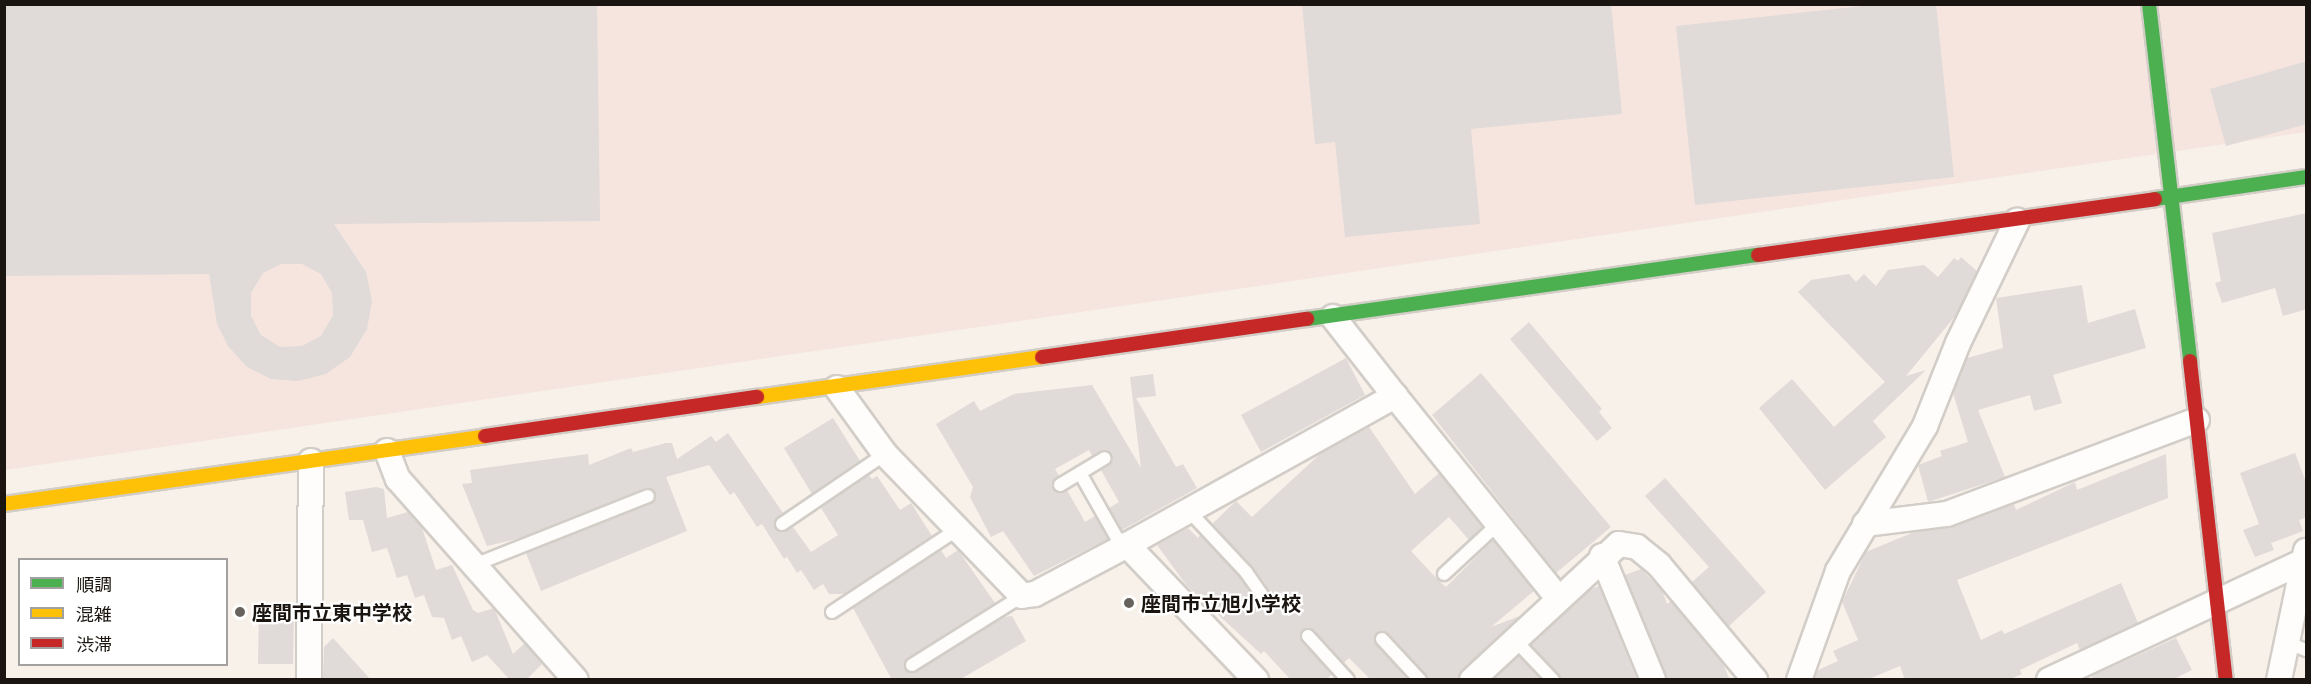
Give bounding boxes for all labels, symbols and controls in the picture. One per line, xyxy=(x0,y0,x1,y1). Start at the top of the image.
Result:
legend xyxy=(18,558,228,666)
text: 順調 xyxy=(76,573,112,595)
place label: 座間市立旭小学校 xyxy=(1141,591,1301,615)
marker: 座間市立旭小学校 xyxy=(1122,596,1136,610)
place label: 座間市立東中学校 xyxy=(252,600,412,624)
text: 混雑 xyxy=(76,603,112,625)
marker: 座間市立東中学校 xyxy=(233,605,247,619)
text: 渋滞 xyxy=(76,633,112,655)

